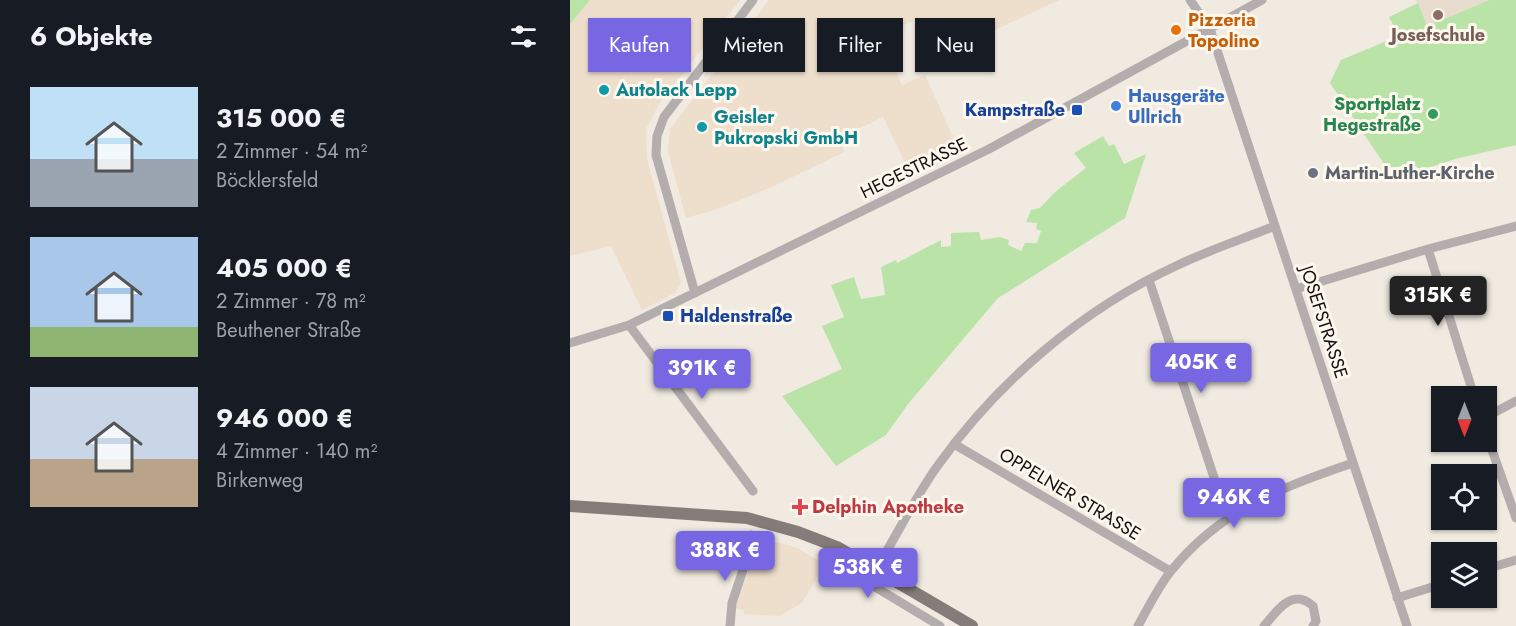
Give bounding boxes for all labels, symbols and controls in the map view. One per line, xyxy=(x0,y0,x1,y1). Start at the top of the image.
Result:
place label: Pizzeria Topolino xyxy=(1188,7,1260,54)
marker: Josefschule xyxy=(1431,8,1445,22)
text: 6 Objekte xyxy=(30,17,153,55)
chip: Kaufen xyxy=(588,18,691,72)
chip: Mieten xyxy=(703,18,805,72)
chip: Filter xyxy=(817,18,903,72)
chip: Neu xyxy=(915,18,995,72)
icon: filters xyxy=(507,20,540,53)
place label: Josefschule xyxy=(1388,22,1485,48)
marker: Pizzeria Topolino xyxy=(1169,23,1183,37)
place label: Autolack Lepp xyxy=(615,77,737,103)
marker: Autolack Lepp xyxy=(597,83,611,97)
place label: Hausgeräte Ullrich xyxy=(1128,83,1225,130)
place label: Sportplatz Hegestraße xyxy=(1323,91,1422,138)
place label: Kampstraße xyxy=(965,97,1065,123)
text: 315 000 € xyxy=(216,99,346,137)
marker: Hausgeräte Ullrich xyxy=(1109,99,1123,113)
marker: Kampstraße xyxy=(1070,103,1084,117)
place label: Geisler Pukropski GmbH xyxy=(714,104,858,151)
marker: Sportplatz Hegestraße xyxy=(1426,107,1440,121)
icon: home xyxy=(78,111,150,183)
marker: Geisler Pukropski GmbH xyxy=(695,120,709,134)
street label: HEGESTRASSE xyxy=(856,131,972,205)
text: 2 Zimmer · 54 m² xyxy=(216,137,367,166)
place label: Martin-Luther-Kirche xyxy=(1325,160,1494,186)
text: Böcklersfeld xyxy=(216,166,318,195)
marker: Martin-Luther-Kirche xyxy=(1306,166,1320,180)
text: 405 000 € xyxy=(216,249,352,287)
street label: JOSEFSTRASSE xyxy=(1293,260,1354,382)
icon: home xyxy=(78,261,150,333)
pin: 315K € xyxy=(1389,276,1487,327)
text: 315K € xyxy=(1404,281,1472,310)
text: 2 Zimmer · 78 m² xyxy=(216,287,366,316)
place label: Haldenstraße xyxy=(680,303,793,329)
marker: Haldenstraße xyxy=(661,309,675,323)
text: Beuthener Straße xyxy=(216,316,361,345)
pin: 405K € xyxy=(1152,343,1250,394)
text: 405K € xyxy=(1164,348,1238,377)
pin: 391K € xyxy=(653,349,751,400)
text: 391K € xyxy=(667,354,737,383)
north arrow xyxy=(1431,386,1497,452)
map controls xyxy=(1431,386,1497,608)
text: 946 000 € xyxy=(216,399,353,437)
icon: home xyxy=(78,411,150,483)
text: 4 Zimmer · 140 m² xyxy=(216,437,377,466)
street label: OPPELNER STRASSE xyxy=(994,441,1146,547)
button: locate xyxy=(1431,464,1497,530)
text: Birkenweg xyxy=(216,466,303,495)
pin: 946K € xyxy=(1185,478,1283,529)
text: 946K € xyxy=(1197,483,1271,512)
place label: Delphin Apotheke xyxy=(812,494,964,520)
marker: Delphin Apotheke xyxy=(793,500,807,514)
pin: 388K € xyxy=(676,531,774,582)
text: 388K € xyxy=(690,536,760,565)
button: layers xyxy=(1431,542,1497,608)
pin: 538K € xyxy=(819,548,917,599)
text: 538K € xyxy=(833,553,903,582)

